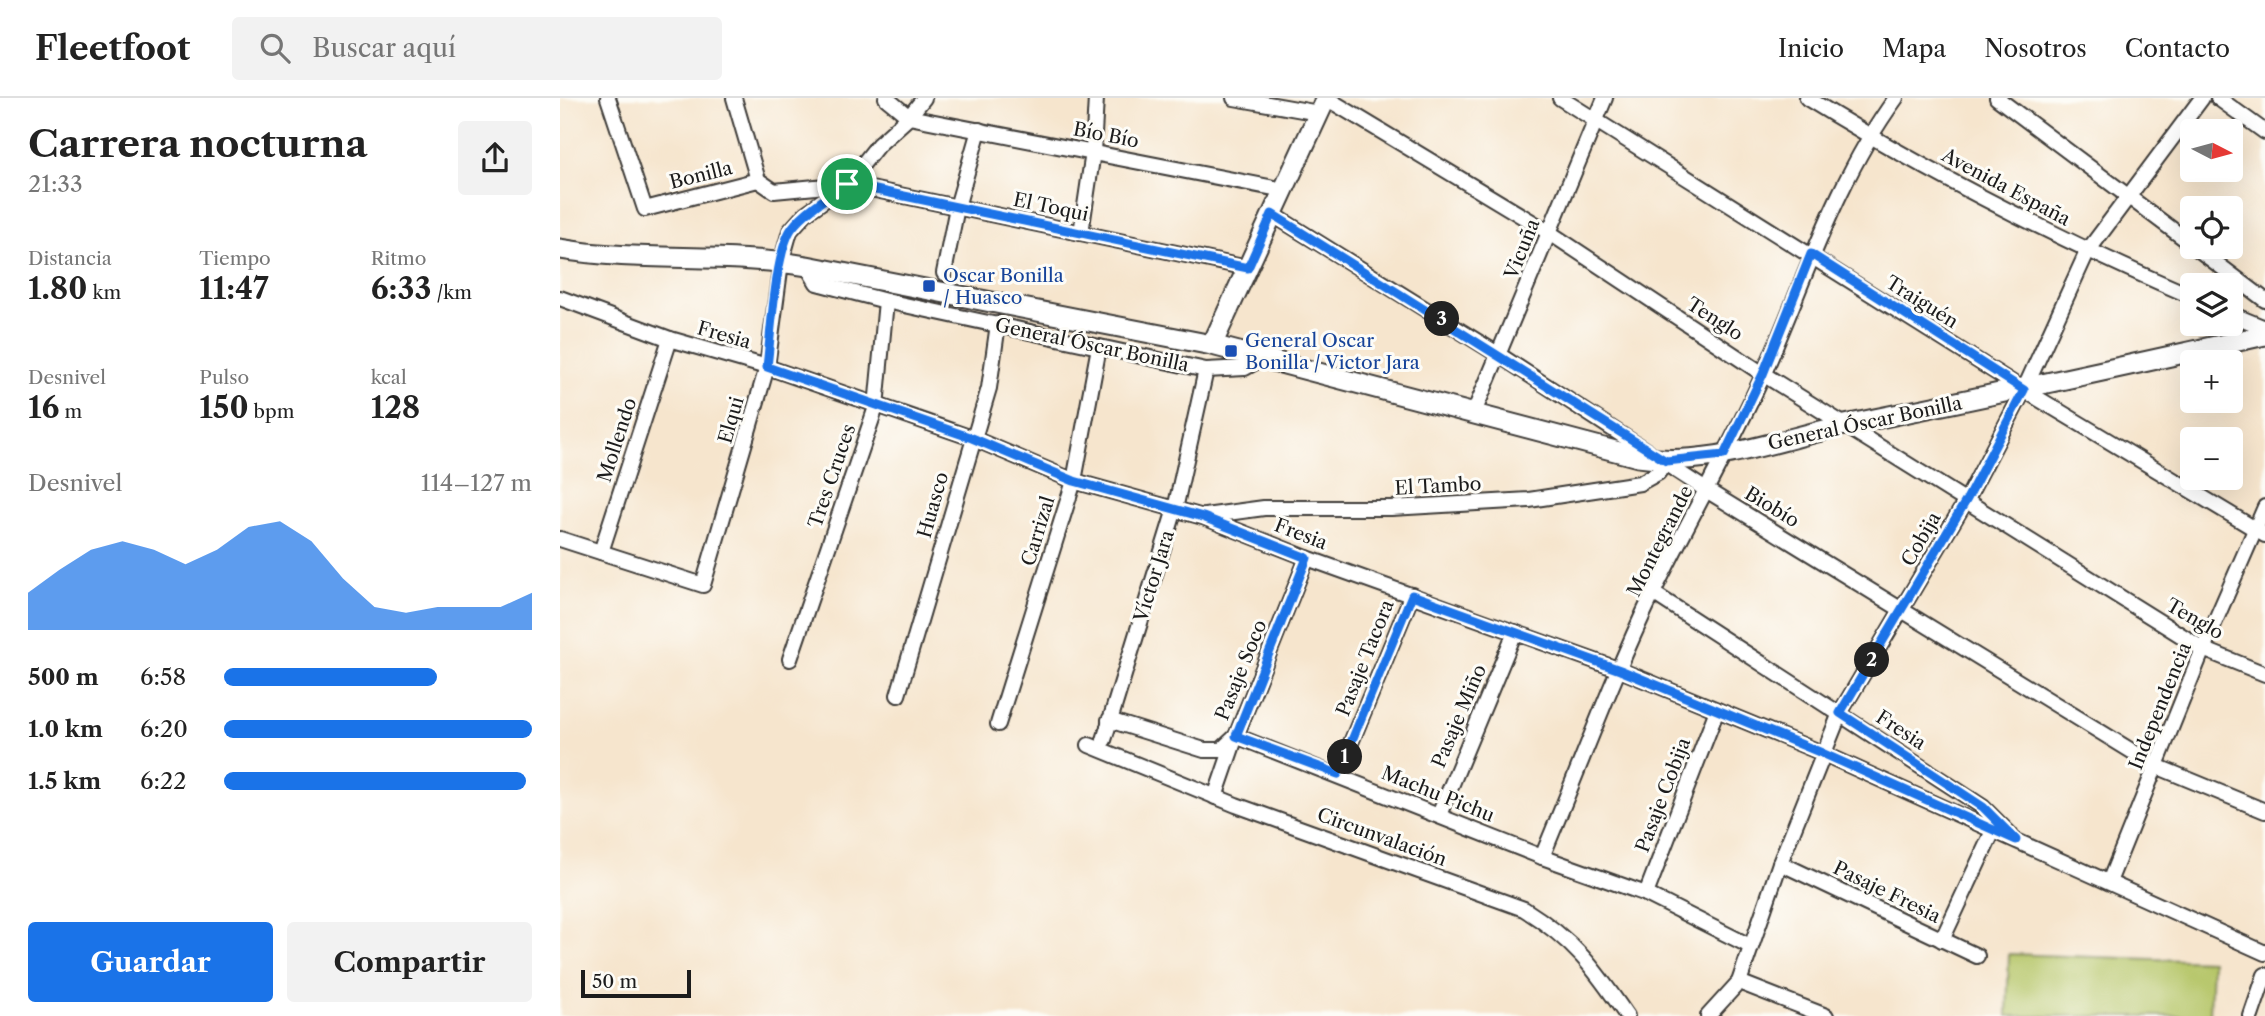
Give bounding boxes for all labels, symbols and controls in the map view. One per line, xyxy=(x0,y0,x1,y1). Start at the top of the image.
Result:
search box xyxy=(232,17,722,80)
text: Fleetfoot xyxy=(35,28,190,69)
icon: search xyxy=(256,29,294,67)
text: Buscar aquí xyxy=(312,32,456,64)
text: Inicio xyxy=(1778,34,1844,63)
text: Mapa xyxy=(1882,34,1946,63)
text: Nosotros xyxy=(1984,34,2087,63)
text: Contacto xyxy=(2125,34,2230,63)
street label: Bío Bío xyxy=(1071,117,1141,153)
north arrow xyxy=(2180,119,2244,182)
map controls xyxy=(2180,119,2243,490)
text: Carrera nocturna xyxy=(28,120,368,167)
button: share xyxy=(458,121,532,195)
street label: Avenida España xyxy=(1937,143,2074,231)
pin xyxy=(817,154,877,214)
street label: Bonilla xyxy=(667,156,735,194)
icon: arrive xyxy=(828,165,866,203)
text: 21:33 xyxy=(28,170,83,198)
street label: El Toqui xyxy=(1011,188,1091,226)
button: locate xyxy=(2180,196,2243,259)
street label: Vicuña xyxy=(1499,216,1544,283)
text: Distancia xyxy=(28,247,112,270)
text: Tiempo xyxy=(199,247,271,270)
text: Ritmo xyxy=(371,247,426,270)
place label: Oscar Bonilla / Huasco xyxy=(943,264,1064,309)
text: 1.80 xyxy=(28,270,87,307)
text: 11:47 xyxy=(199,270,269,307)
text: 6:33 xyxy=(371,270,431,307)
street label: Traiguén xyxy=(1882,271,1963,333)
button: layers xyxy=(2180,273,2243,336)
marker: Oscar Bonilla / Huasco xyxy=(921,278,937,294)
text: km xyxy=(87,281,121,304)
text: /km xyxy=(431,281,472,304)
street label: Tenglo xyxy=(1683,292,1747,346)
pin: 3 xyxy=(1424,302,1460,336)
text: 3 xyxy=(1436,307,1447,330)
street label: General Óscar Bonilla xyxy=(993,313,1191,377)
street label: Fresia xyxy=(695,316,753,354)
place label: General Oscar Bonilla / Victor Jara xyxy=(1245,329,1420,374)
marker: General Oscar Bonilla / Victor Jara xyxy=(1223,343,1239,359)
button: + xyxy=(2180,350,2243,413)
text: Desnivel xyxy=(28,366,106,389)
text: Pulso xyxy=(199,366,249,389)
text: kcal xyxy=(371,366,407,389)
text: 16 xyxy=(28,389,59,426)
text: 150 xyxy=(199,389,249,426)
text: 128 xyxy=(371,389,420,426)
street label: General Óscar Bonilla xyxy=(1766,391,1964,455)
street label: Elqui xyxy=(713,394,749,446)
street label: Mollendo xyxy=(593,395,641,485)
text: m xyxy=(59,400,82,423)
text: bpm xyxy=(249,400,294,423)
street label: Tres Cruces xyxy=(804,421,860,531)
button: − xyxy=(2180,427,2243,490)
text: Desnivel xyxy=(28,469,122,497)
text: 114–127 m xyxy=(421,469,532,497)
street label: Huasco xyxy=(913,469,953,541)
street label: El Tambo xyxy=(1394,472,1482,500)
street label: Montegrande xyxy=(1622,482,1698,600)
street label: Biobío xyxy=(1741,482,1803,532)
street label: Carrizal xyxy=(1016,493,1060,569)
street label: Cobija xyxy=(1896,508,1946,570)
street label: Fresia xyxy=(1271,513,1331,555)
street label: Víctor Jara xyxy=(1129,527,1179,626)
street label: Tenglo xyxy=(2162,593,2228,645)
street label: Pasaje Tacora xyxy=(1331,597,1399,719)
street label: Pasaje Soco xyxy=(1210,616,1272,724)
street label: Independencia xyxy=(2124,639,2196,773)
pin: 2 xyxy=(1854,642,1890,678)
text: 2 xyxy=(1866,648,1877,671)
street label: Pasaje Miño xyxy=(1427,661,1491,771)
text: 500 m xyxy=(28,663,99,691)
text: 6:58 xyxy=(140,663,186,691)
street label: Fresia xyxy=(1872,705,1930,755)
text: 1.0 km xyxy=(28,715,103,743)
text: 6:20 xyxy=(140,715,188,743)
street label: Pasaje Cobija xyxy=(1631,735,1695,855)
pin: 1 xyxy=(1328,740,1362,774)
text: 1 xyxy=(1340,745,1349,768)
street label: Machu Pichu xyxy=(1378,761,1498,827)
text: 1.5 km xyxy=(28,767,101,795)
text: 6:22 xyxy=(140,767,186,795)
street label: Circunvalación xyxy=(1314,803,1450,871)
street label: Pasaje Fresia xyxy=(1830,856,1944,928)
button: Guardar xyxy=(28,922,273,1002)
button: Compartir xyxy=(287,922,532,1002)
scale bar xyxy=(581,967,691,999)
text: 50 m xyxy=(592,970,637,993)

